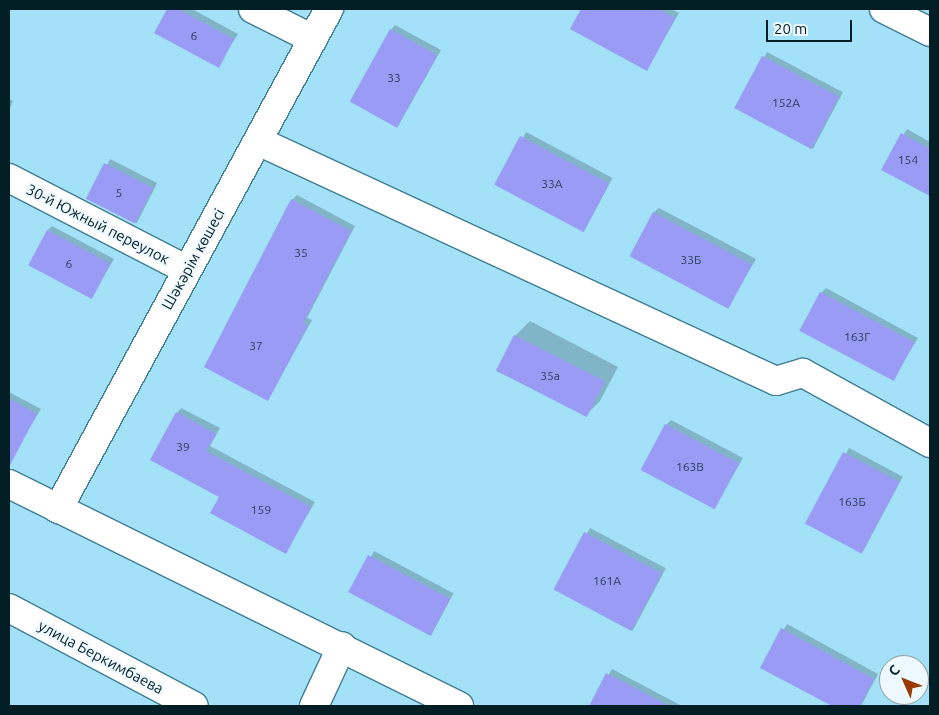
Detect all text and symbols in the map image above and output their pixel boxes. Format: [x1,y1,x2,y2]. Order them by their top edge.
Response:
scale bar [769,10,855,42]
text: 20 m [774,20,807,37]
house number: 6 [191,29,197,43]
house number: 33 [387,71,401,85]
house number: 152А [772,96,800,110]
house number: 154 [898,153,918,167]
house number: 33А [541,177,563,191]
street label: 30-й Южный переулок [23,180,173,268]
house number: 5 [116,186,122,200]
street label: Шәкәрім көшесі [158,205,228,313]
house number: 35 [294,246,308,260]
house number: 33Б [681,253,701,267]
house number: 6 [66,257,72,271]
house number: 163Г [844,330,870,344]
house number: 37 [249,339,263,353]
house number: 35а [540,369,560,383]
house number: 39 [176,440,190,454]
house number: 163В [676,460,704,474]
house number: 163Б [838,495,866,509]
house number: 159 [251,503,271,517]
house number: 161А [593,574,621,588]
street label: улица Беркимбаева [35,616,167,698]
north arrow [879,655,929,705]
text: С [885,662,903,679]

